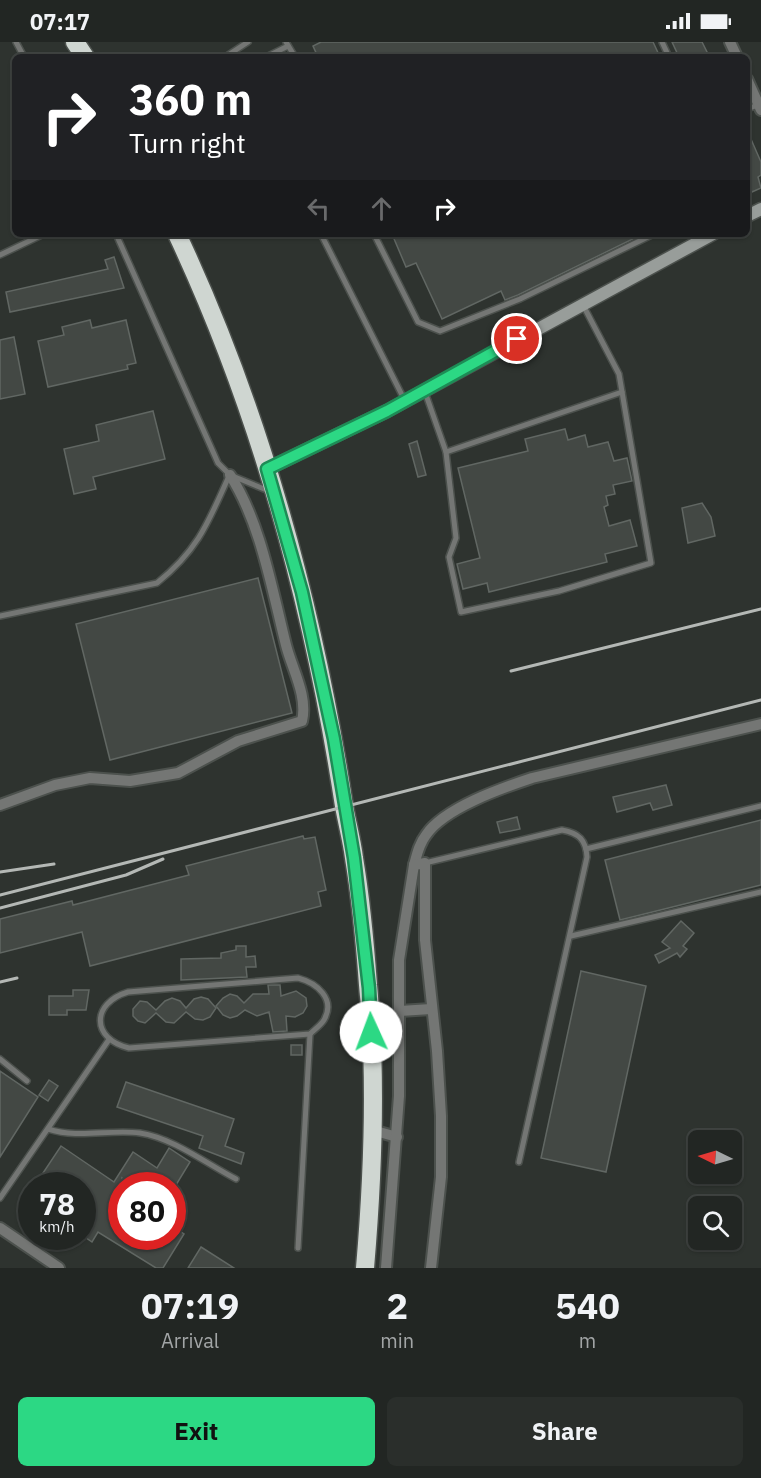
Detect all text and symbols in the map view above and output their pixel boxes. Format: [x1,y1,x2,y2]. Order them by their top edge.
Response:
text: 07:17 [30,7,90,36]
text: 360 m [129,72,252,127]
icon: right [30,78,108,156]
text: Turn right [129,125,246,160]
icon: left [302,192,335,225]
icon: ahead [365,192,398,225]
icon: right [428,192,461,225]
pin [491,313,542,364]
icon: arrive [500,322,533,355]
position arrow [339,1000,403,1064]
north arrow [688,1130,742,1184]
map controls [688,1130,742,1250]
speed limit sign: 80 [108,1172,186,1250]
text: 78 [39,1184,75,1223]
button: search [688,1196,742,1250]
text: km/h [39,1217,75,1236]
text: 07:19 [141,1282,239,1329]
text: 2 [386,1282,408,1329]
text: 540 [555,1282,620,1329]
text: Arrival [161,1327,219,1354]
text: min [380,1327,414,1354]
text: m [579,1327,596,1354]
button: Exit [18,1397,375,1466]
button: Share [387,1397,743,1466]

